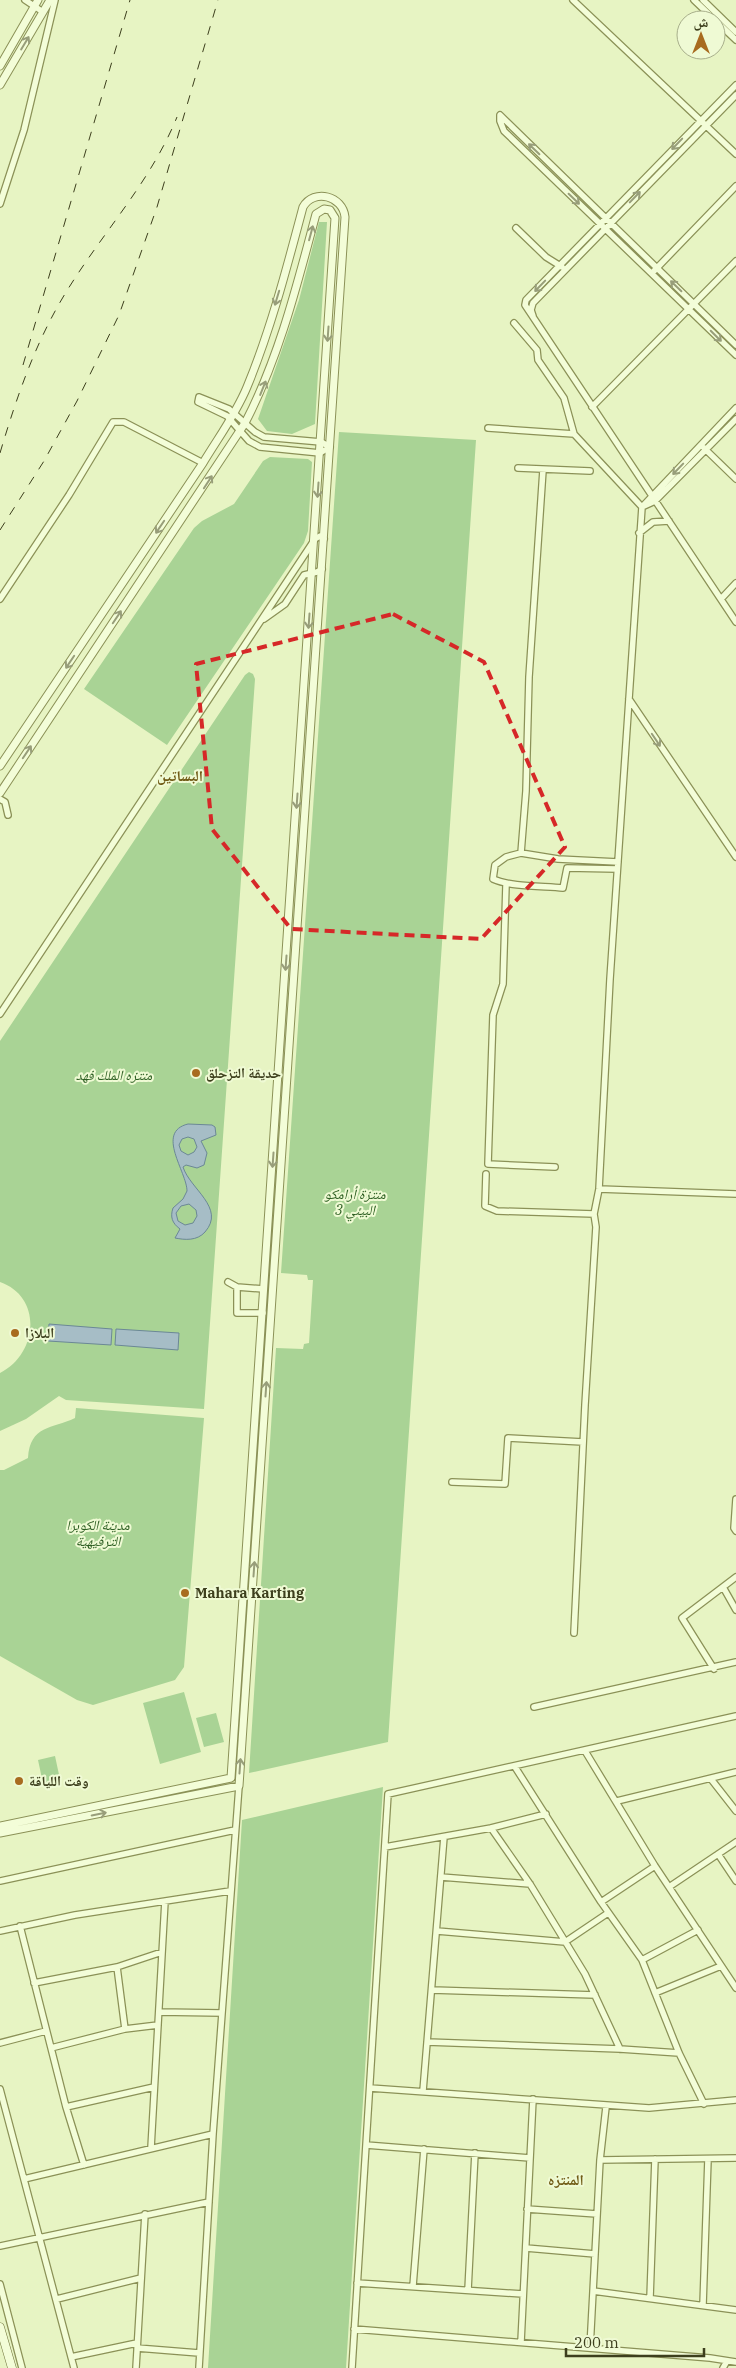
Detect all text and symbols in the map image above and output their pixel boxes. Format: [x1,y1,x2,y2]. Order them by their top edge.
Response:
north arrow [676,10,726,60]
text: ش [694,13,709,31]
one-way arrow [20,36,30,50]
one-way arrow [671,138,683,150]
one-way arrow [528,143,540,155]
one-way arrow [629,191,642,203]
one-way arrow [568,193,580,205]
one-way arrow [307,226,316,242]
one-way arrow [534,280,546,292]
one-way arrow [670,280,682,293]
one-way arrow [272,289,282,305]
one-way arrow [323,326,332,342]
one-way arrow [710,330,723,342]
one-way arrow [258,381,268,396]
one-way arrow [672,462,684,475]
one-way arrow [203,475,213,489]
one-way arrow [313,482,322,498]
one-way arrow [155,520,165,534]
one-way arrow [112,610,123,624]
one-way arrow [305,613,314,629]
one-way arrow [64,655,75,669]
one-way arrow [651,732,661,746]
one-way arrow [22,745,32,759]
district label: البساتين [157,766,203,785]
one-way arrow [292,792,301,808]
one-way arrow [281,954,291,970]
place label: حديقة التزحلق [206,1064,281,1082]
park label: منتزه الملك فهد [76,1066,153,1084]
marker: حديقة التزحلق [190,1067,202,1079]
one-way arrow [268,1151,278,1167]
park label: منتزة أرامكو البيئي 3 [323,1185,386,1222]
place label: البلازا [25,1324,54,1342]
marker: البلازا [9,1327,21,1339]
one-way arrow [261,1381,270,1397]
park label: مدينة الكوبرا الترفيهية [66,1516,130,1550]
one-way arrow [250,1561,259,1577]
place label: Mahara Karting [195,1584,305,1602]
marker: Mahara Karting [179,1587,191,1599]
one-way arrow [236,1758,245,1774]
place label: وقت اللياقة [29,1772,89,1790]
marker: وقت اللياقة [13,1775,25,1787]
one-way arrow [91,1809,107,1818]
district label: المنتزه [548,2170,584,2189]
scale bar [566,2326,704,2358]
text: 200 m [574,2333,619,2352]

